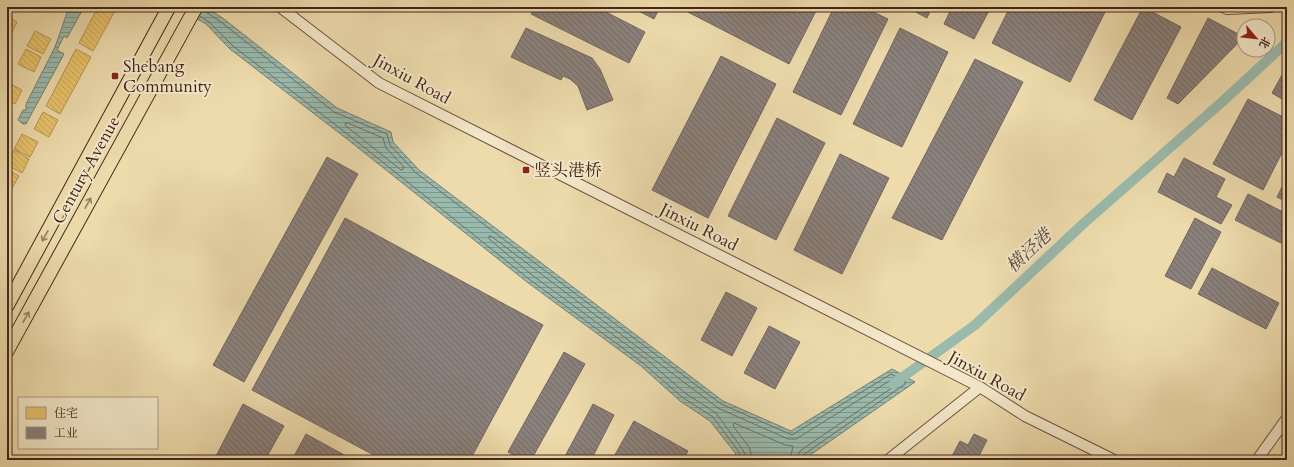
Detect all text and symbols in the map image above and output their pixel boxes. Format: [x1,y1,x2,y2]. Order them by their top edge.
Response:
north arrow [1236,18,1276,58]
text: 北 [1255,34,1274,51]
street label: Jinxiu Road [367,47,455,110]
place label: Shebang Community [123,55,212,98]
marker: Shebang Community [110,71,120,81]
street label: Century Avenue [47,112,125,228]
place label: 竖头港桥 [534,159,602,182]
marker: 竖头港桥 [521,165,531,175]
street label: Jinxiu Road [653,196,742,256]
one-way arrow [85,197,93,209]
water label: 横泾港 [1001,222,1059,279]
one-way arrow [41,230,48,242]
one-way arrow [22,311,30,323]
street label: Jinxiu Road [942,344,1030,407]
legend [18,397,158,449]
text: 住宅 [54,405,78,421]
text: 工业 [54,425,78,441]

